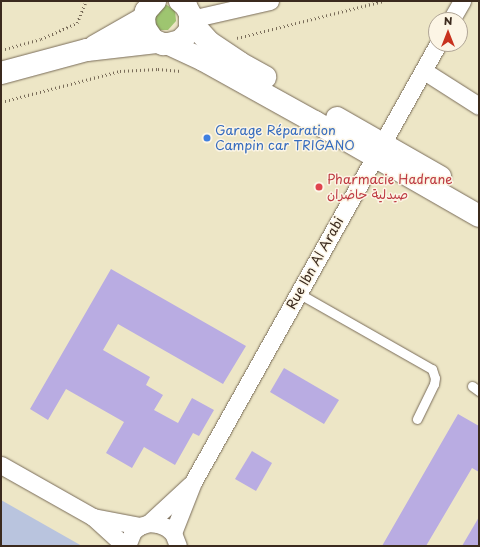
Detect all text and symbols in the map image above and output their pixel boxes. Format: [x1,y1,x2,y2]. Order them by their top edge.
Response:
north arrow [428,12,468,52]
text: N [444,12,452,29]
place label: Garage Réparation Campin car TRIGANO [215,123,354,154]
marker: Garage Réparation Campin car TRIGANO [202,133,212,143]
place label: Pharmacie Hadrane صيدلية حاضران [327,172,454,203]
marker: Pharmacie Hadrane صيدلية حاضران [314,182,324,192]
street label: Rue Ibn Al Arabi [283,213,347,313]

